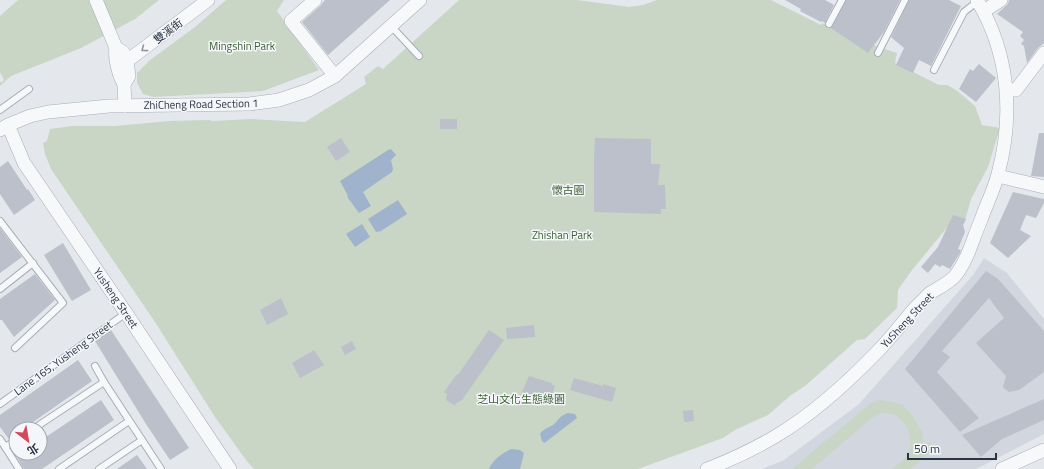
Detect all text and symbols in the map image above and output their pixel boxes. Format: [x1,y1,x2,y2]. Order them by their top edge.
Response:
street label: 雙溪街 [150,15,186,47]
park label: Mingshin Park [209,38,276,54]
one-way arrow [141,44,148,51]
street label: ZhiCheng Road Section 1 [143,95,259,113]
park label: 懷古園 [552,182,585,198]
park label: Zhishan Park [532,227,593,243]
street label: Yusheng Street [90,264,142,332]
street label: YuSheng Street [877,289,937,351]
street label: Lane 165, Yusheng Street [11,317,116,399]
park label: 芝山文化生態綠園 [477,391,565,407]
north arrow [8,421,48,461]
scale bar [908,435,996,461]
text: 50 m [914,439,940,458]
text: 北 [24,440,42,459]

